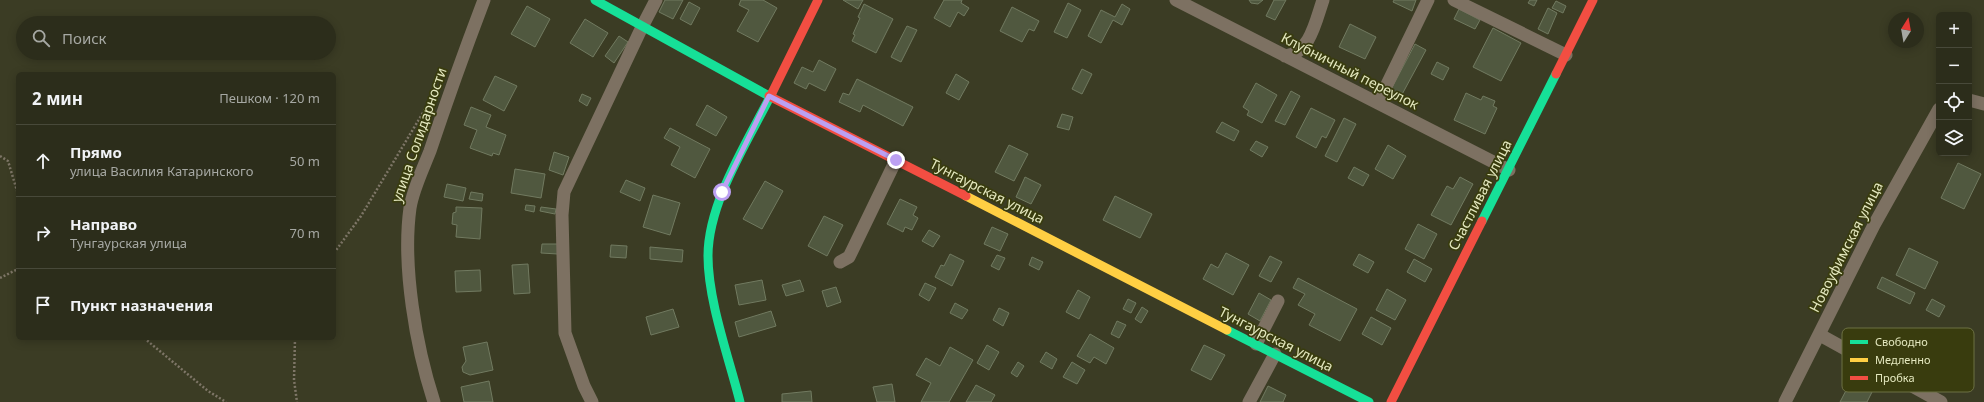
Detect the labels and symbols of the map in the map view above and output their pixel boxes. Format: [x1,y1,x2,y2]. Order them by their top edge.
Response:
north arrow [1888,12,1924,48]
street label: Клубничный переулок [1278,28,1423,114]
street label: улица Солидарности [387,65,451,205]
street label: Счастливая улица [1443,136,1516,253]
route end [887,151,905,169]
street label: Тунгаурская улица [927,154,1048,228]
street label: Новоуфимская улица [1804,178,1887,315]
route start [713,183,731,201]
street label: Тунгаурская улица [1216,302,1337,376]
legend [1842,328,1974,392]
text: Свободно [1875,334,1928,349]
text: Медленно [1875,352,1930,367]
text: Пробка [1875,370,1915,385]

